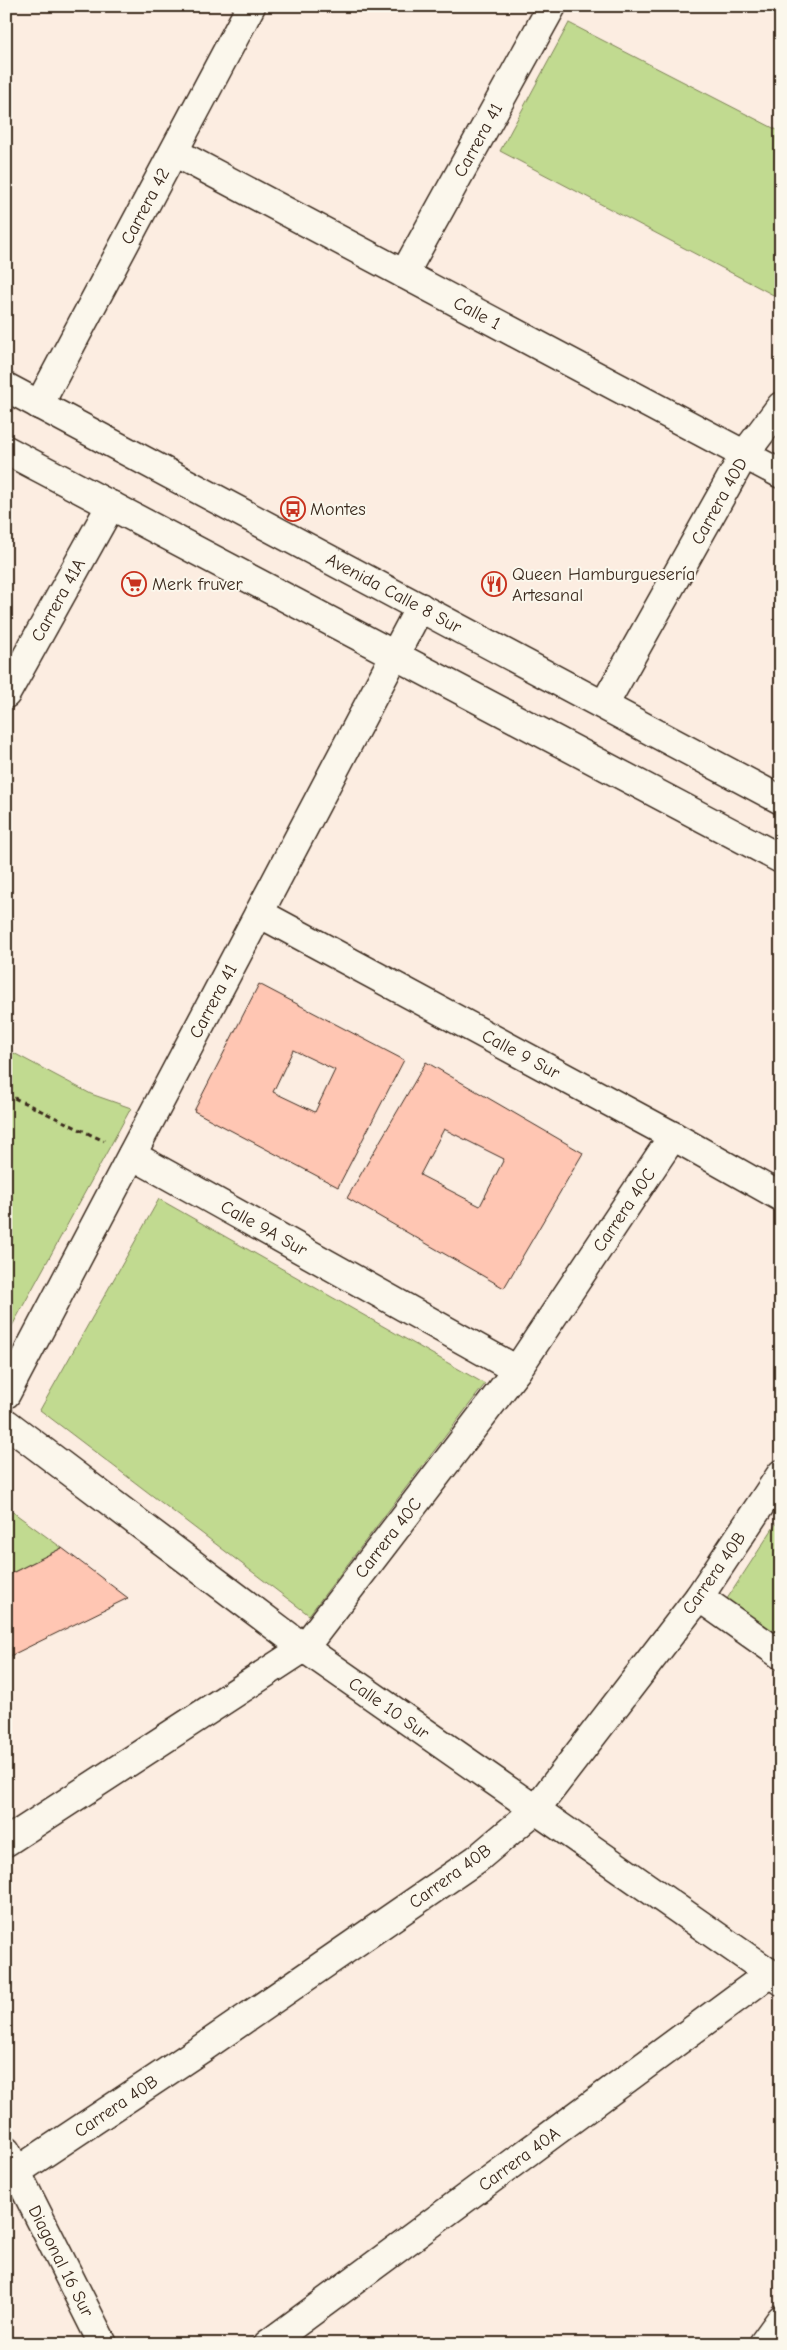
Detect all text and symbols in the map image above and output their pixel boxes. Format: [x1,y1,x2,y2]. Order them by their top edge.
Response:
street label: Carrera 41 [450,100,507,181]
street label: Carrera 42 [117,164,174,248]
street label: Calle 1 [450,292,504,335]
street label: Carrera 40D [687,454,752,548]
bus stop icon: Montes [280,496,306,522]
place label: Montes [310,499,366,520]
street label: Avenida Calle 8 Sur [322,549,466,638]
street label: Carrera 41A [27,555,90,645]
place label: Queen Hamburguesería Artesanal [512,564,695,606]
supermarket icon: Merk fruver [121,571,147,597]
restaurant icon: Queen Hamburguesería Artesanal [481,571,507,597]
place label: Merk fruver [152,574,244,595]
street label: Carrera 41 [185,960,242,1042]
street label: Calle 9 Sur [478,1025,564,1084]
street label: Carrera 40C [589,1165,660,1256]
street label: Calle 9A Sur [217,1196,311,1261]
street label: Carrera 40C [351,1494,426,1583]
street label: Carrera 40B [678,1528,751,1619]
street label: Calle 10 Sur [344,1673,434,1744]
street label: Carrera 40B [405,1840,495,1913]
street label: Carrera 40B [71,2071,162,2142]
street label: Carrera 40A [474,2123,564,2196]
street label: Diagonal 16 Sur [23,2202,98,2321]

